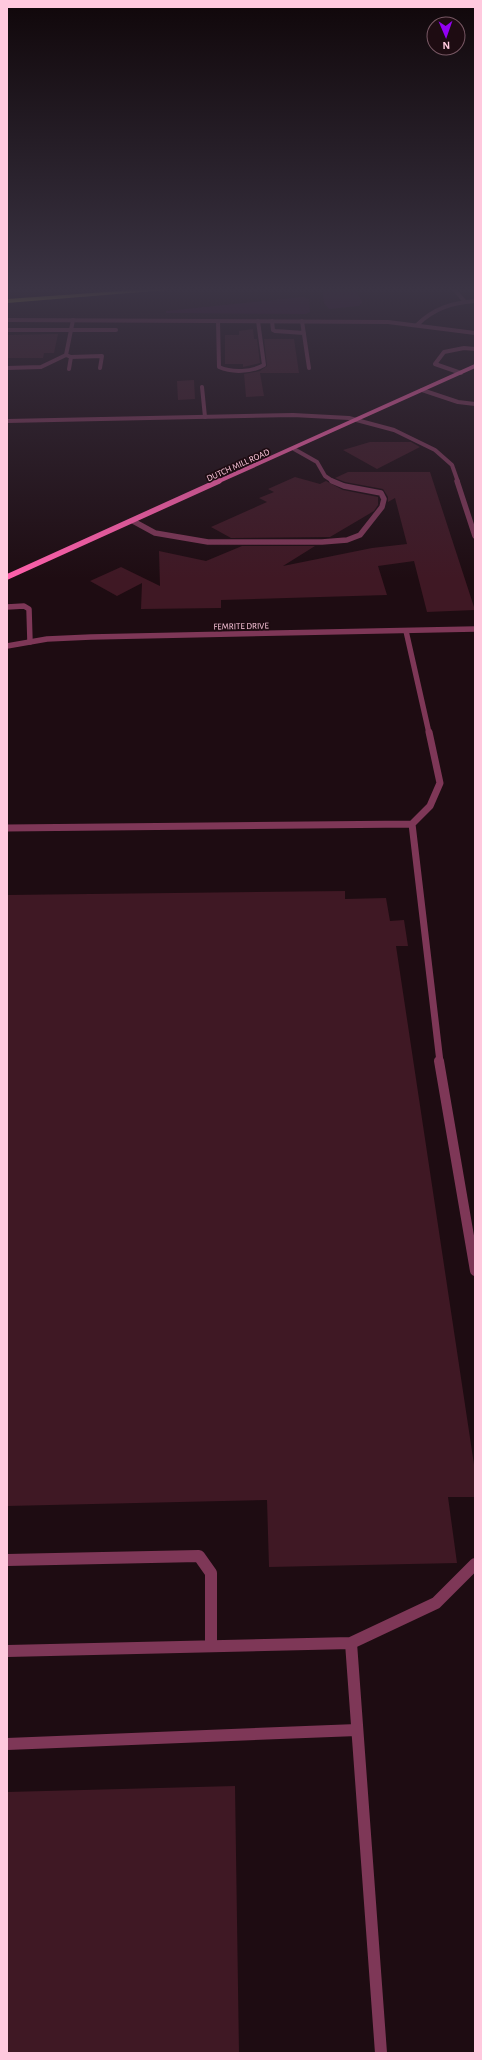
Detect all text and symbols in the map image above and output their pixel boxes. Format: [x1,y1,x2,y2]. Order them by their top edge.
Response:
north arrow [426,16,466,56]
text: N [442,40,450,51]
street label: DUTCH MILL ROAD [205,447,271,483]
street label: FEMRITE DRIVE [213,622,269,631]

